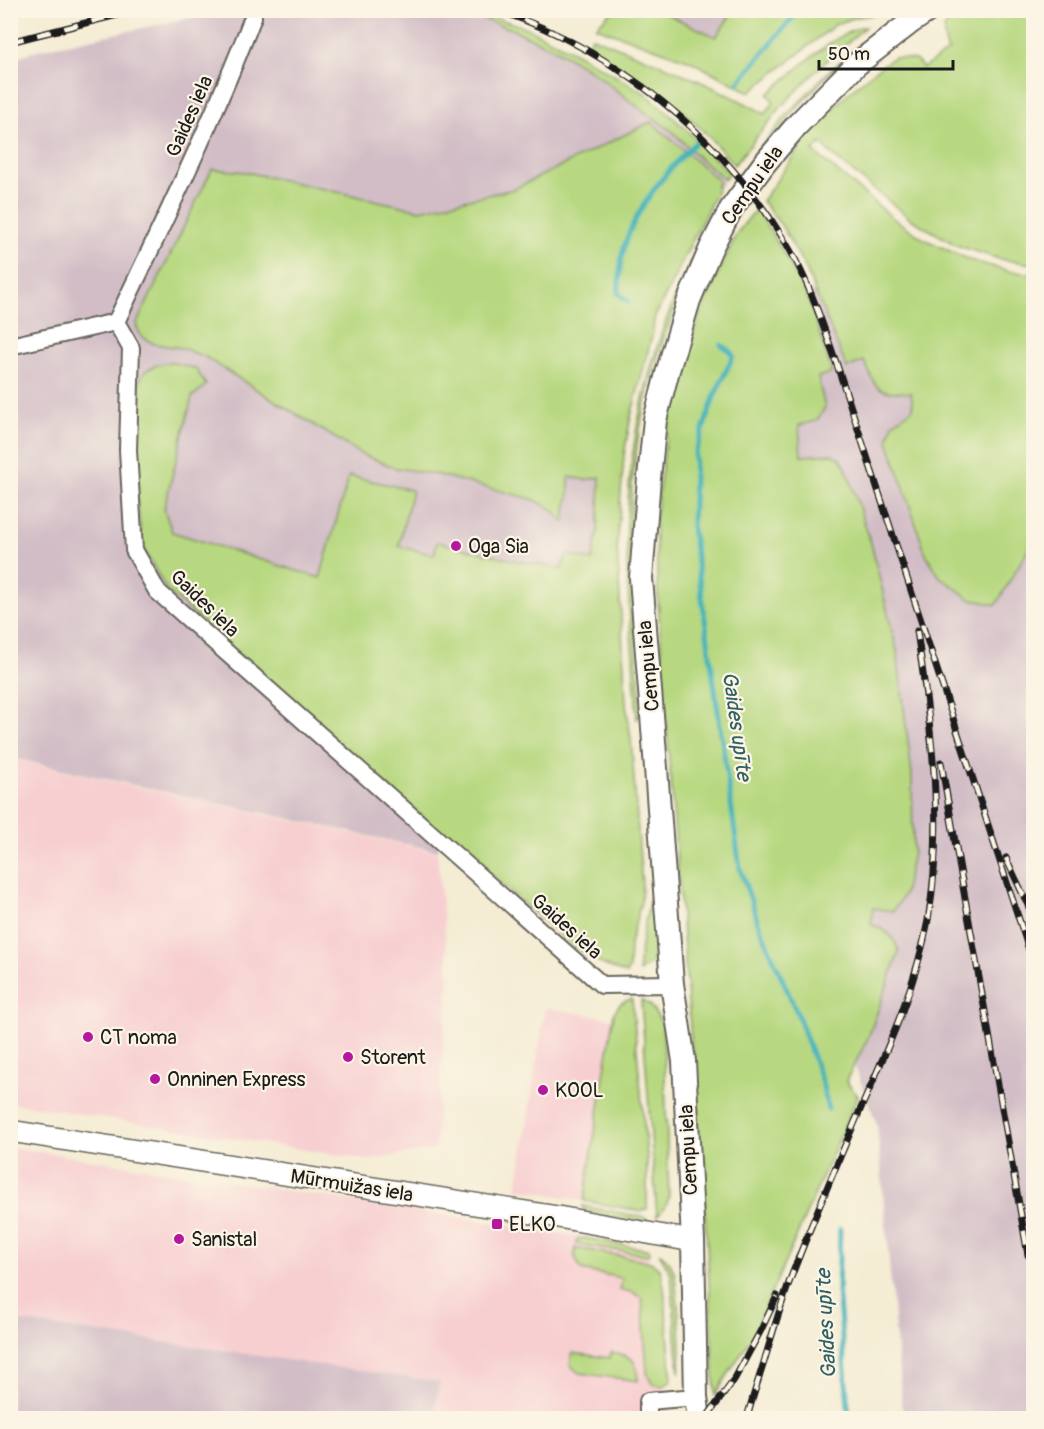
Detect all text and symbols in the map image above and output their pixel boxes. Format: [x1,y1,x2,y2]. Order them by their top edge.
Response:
scale bar [819,33,952,71]
text: 50 m [828,43,870,66]
street label: Gaides iela [160,71,219,161]
street label: Cempu iela [716,141,789,230]
place label: Oga Sia [468,534,529,559]
marker: Oga Sia [449,539,463,553]
street label: Gaides iela [165,564,245,642]
street label: Cempu iela [632,619,665,712]
water label: Gaides upīte [716,670,758,785]
street label: Gaides iela [526,888,607,965]
place label: CT noma [100,1025,177,1050]
marker: CT noma [81,1030,95,1044]
place label: Storent [360,1045,427,1070]
marker: Storent [341,1050,355,1064]
place label: Onninen Express [167,1067,306,1092]
marker: Onninen Express [148,1072,162,1086]
place label: KOOL [555,1078,604,1103]
marker: KOOL [536,1083,550,1097]
street label: Cempu iela [674,1104,703,1196]
street label: Mūrmuižas iela [289,1163,415,1208]
place label: ELKO [509,1212,555,1237]
marker: ELKO [490,1217,504,1231]
place label: Sanistal [191,1227,257,1252]
marker: Sanistal [172,1232,186,1246]
water label: Gaides upīte [810,1266,843,1379]

